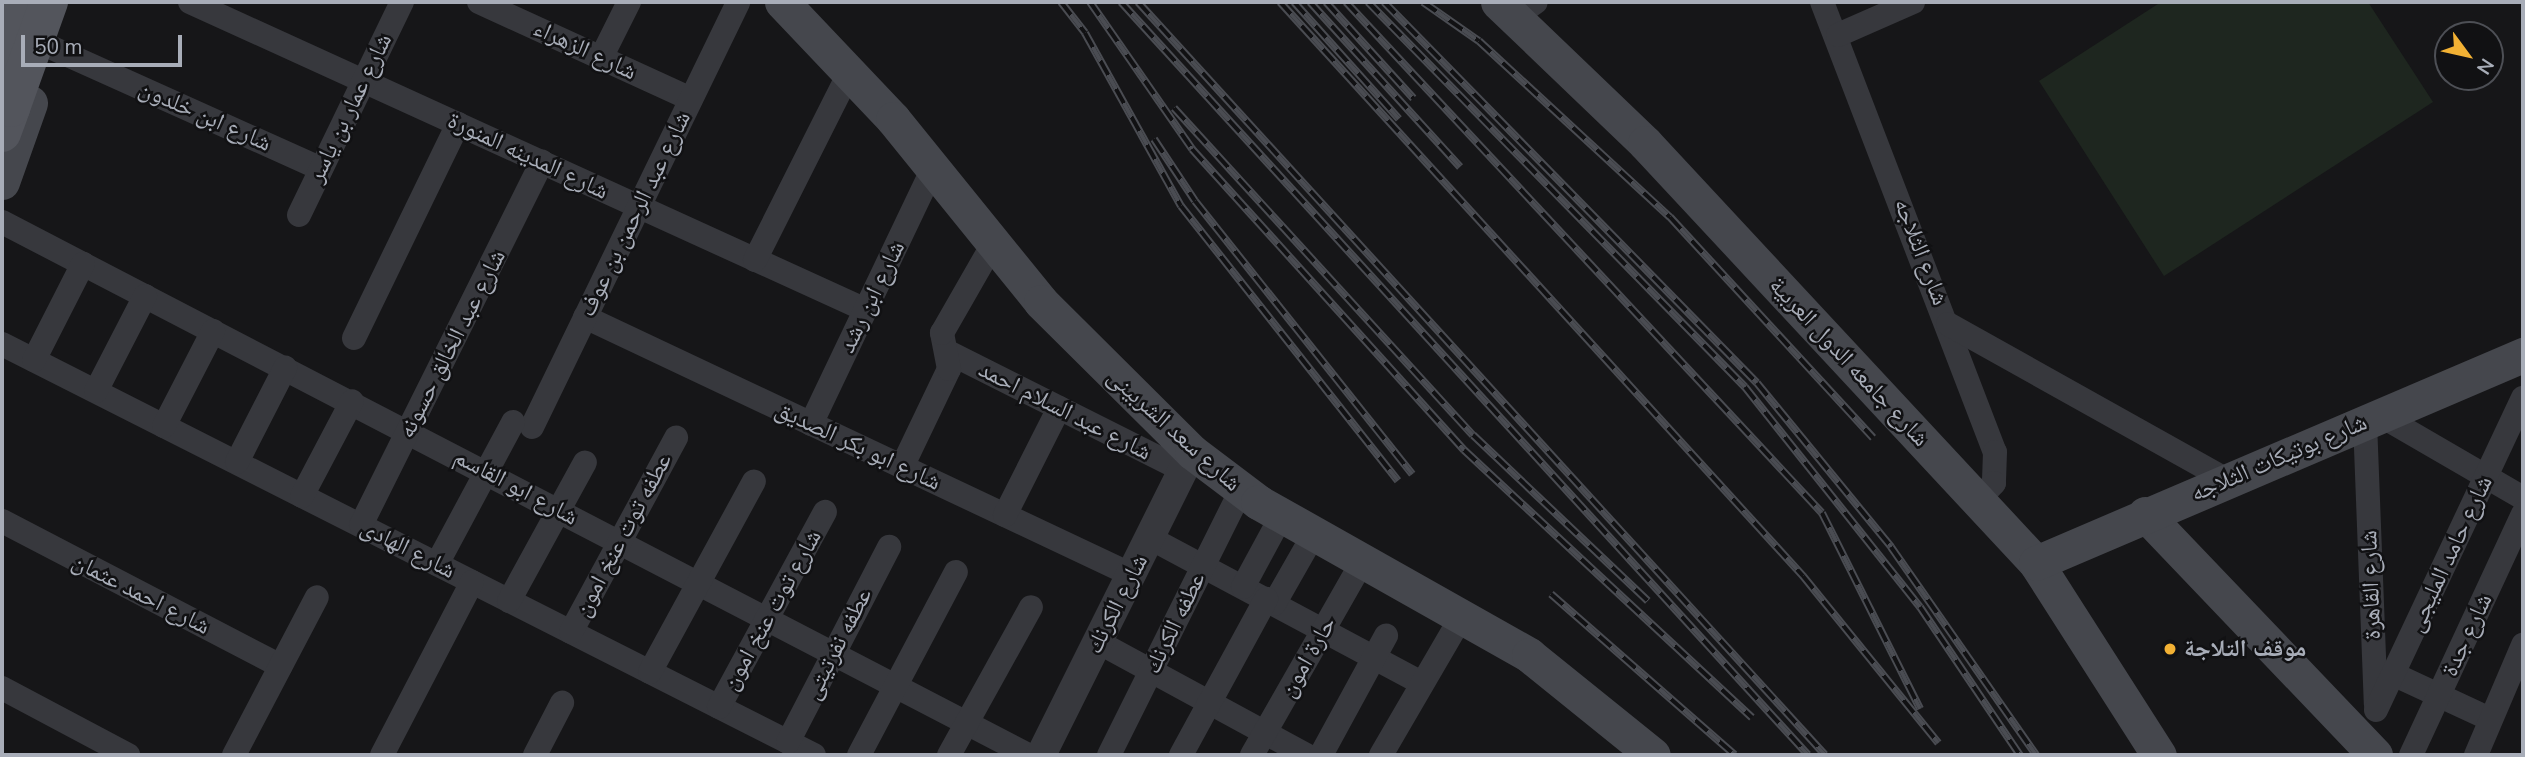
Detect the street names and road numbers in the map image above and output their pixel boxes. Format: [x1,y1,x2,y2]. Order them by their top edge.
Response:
street label: شارع الزهراء [529,14,641,86]
street label: شارع عمار بن ياسر [302,29,398,187]
street label: شارع ابن خلدون [134,74,276,158]
street label: شارع المدينه المنورة [443,106,613,206]
street label: شارع عبد الرحمن بن عوف [573,107,697,321]
street label: شارع الثلاجه [1887,195,1955,309]
street label: شارع ابن رشد [833,236,911,358]
street label: شارع عبد الخالق حسونه [392,245,512,443]
street label: شارع جامعه الدول العربية [1763,271,1935,453]
street label: شارع عبد السلام احمد [974,355,1156,467]
street label: شارع سعد الشربينى [1101,362,1247,498]
street label: شارع ابو بكر الصديق [771,395,945,497]
street label: شارع بوتيكات الثلاجه [2187,408,2371,508]
street label: شارع ابو القاسم [449,442,583,532]
street label: عطفه توت عنخ امون [568,448,678,622]
street label: شارع حامد المليجى [2401,471,2499,637]
street label: شارع الهادى [356,513,460,585]
street label: شارع توت عنخ امون [716,525,828,695]
street label: شارع القاهرة [2355,530,2387,640]
street label: شارع احمد عثمان [67,547,215,641]
street label: شارع الكرنك [1080,550,1154,658]
street label: عطفه الكرنك [1138,568,1212,678]
street label: عطفه نفرتيتى [798,584,878,704]
street label: شارع جدة [2435,589,2499,681]
street label: حارة امون [1273,611,1343,703]

